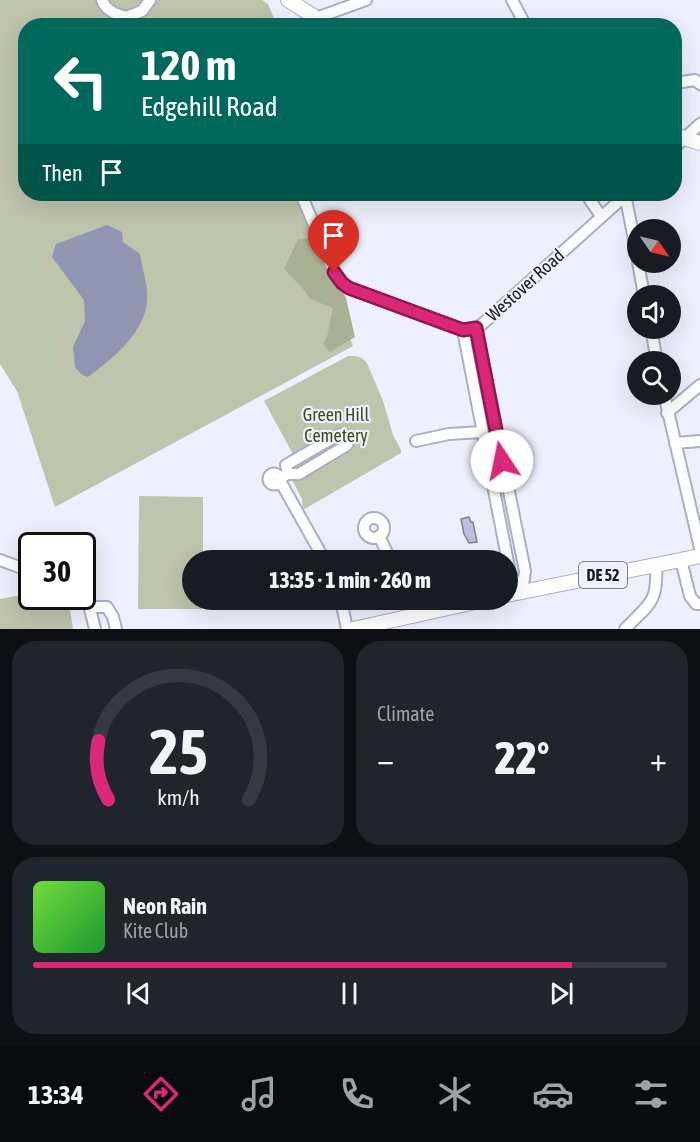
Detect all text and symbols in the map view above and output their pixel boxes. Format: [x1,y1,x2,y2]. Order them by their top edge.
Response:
text: 120 m [141,41,236,89]
icon: left [42,42,120,120]
text: Edgehill Road [141,91,278,122]
icon: arrive [95,156,128,189]
text: Then [42,160,83,186]
pin [308,210,359,272]
icon: arrive [317,219,350,252]
north arrow [627,219,681,273]
map controls [627,219,681,405]
street label: Westover Road [482,244,568,326]
button: sound [627,285,681,339]
button: search [627,351,681,405]
park label: Green Hill Cemetery [303,404,369,446]
position arrow [470,429,534,493]
speed limit sign: 30 [18,532,96,610]
road number: DE 52 [579,562,627,588]
text: 13:35 · 1 min · 260 m [269,567,431,593]
text: Climate [377,702,434,725]
text: 25 [149,716,207,787]
text: 22° [495,732,549,784]
text: − [377,740,394,778]
text: + [650,740,667,778]
text: km/h [157,785,199,810]
text: Neon Rain [123,893,207,919]
text: Kite Club [123,919,188,942]
icon: previous [122,977,155,1010]
icon: pause [333,977,366,1010]
icon: next [545,977,578,1010]
icon: directions [140,1073,182,1115]
icon: music [238,1073,280,1115]
icon: phone [336,1073,378,1115]
icon: climate [434,1073,476,1115]
icon: car [532,1073,574,1115]
icon: filters [630,1073,672,1115]
text: 13:34 [28,1079,84,1110]

